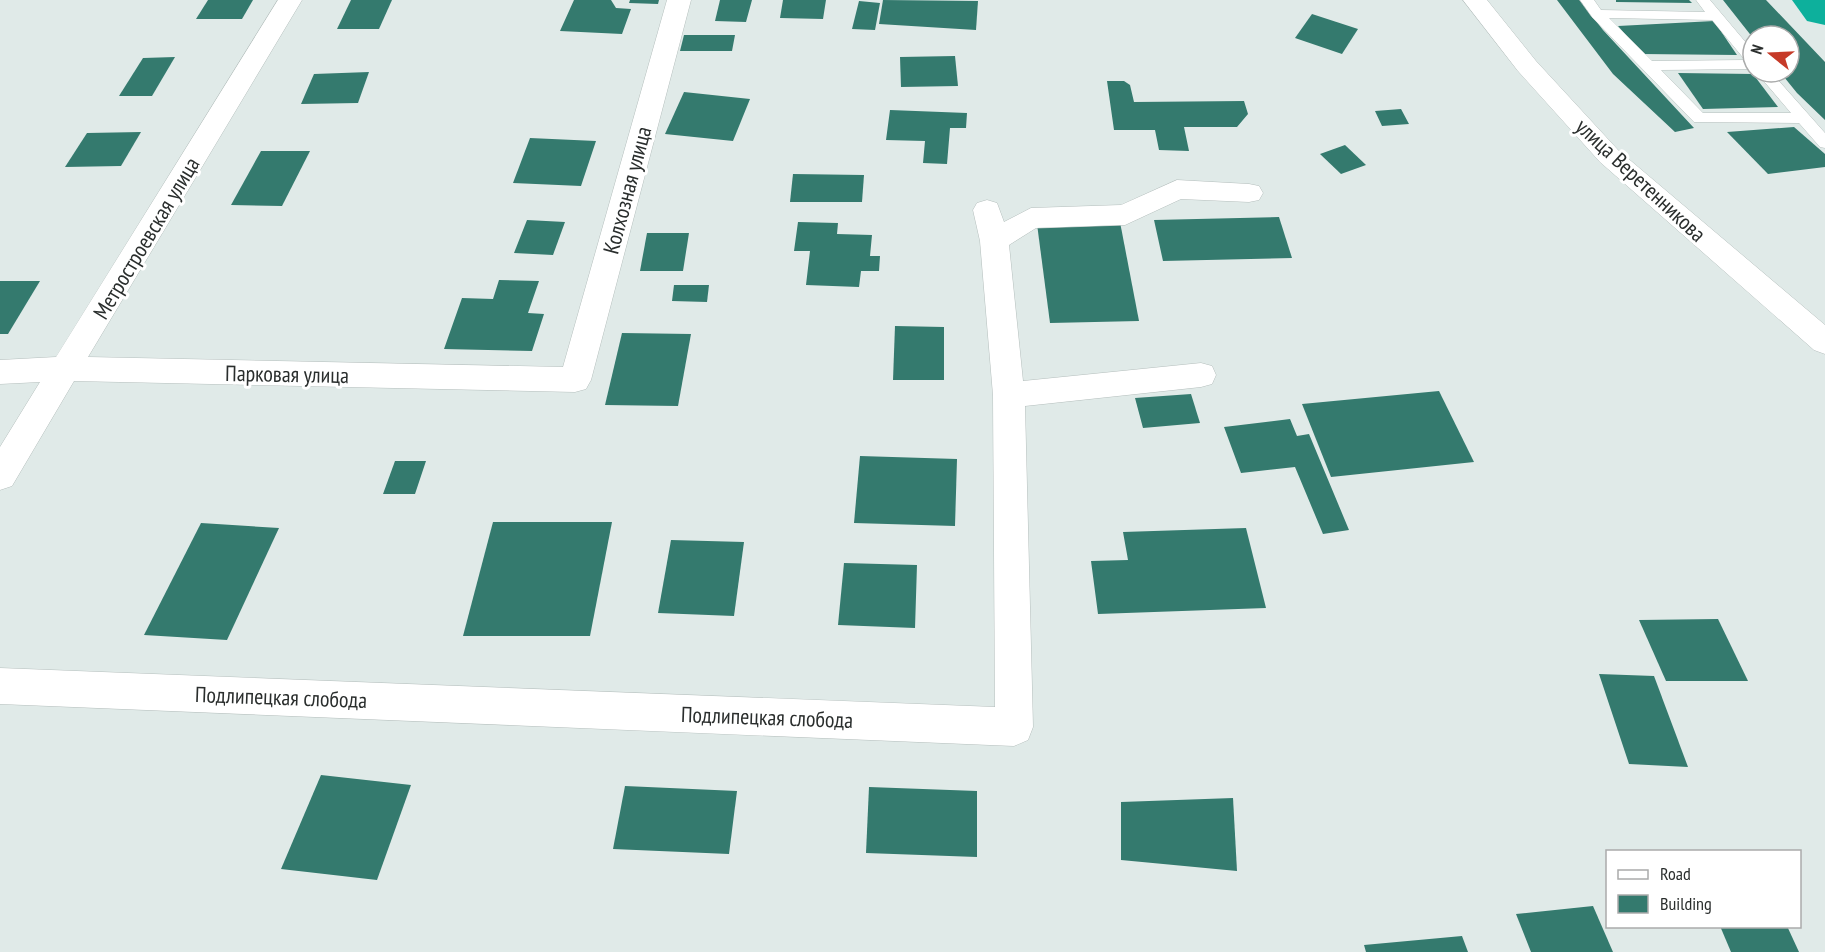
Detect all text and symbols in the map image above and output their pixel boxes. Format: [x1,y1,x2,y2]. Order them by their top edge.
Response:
north arrow [1741,24,1801,84]
text: N [1746,42,1768,57]
street label: улица Веретенникова [1570,112,1712,248]
street label: Колхозная улица [597,123,657,257]
street label: Метростроевская улица [87,152,205,324]
street label: Парковая улица [225,359,349,389]
street label: Подлипецкая слобода [194,680,368,714]
street label: Подлипецкая слобода [680,700,854,734]
legend [1606,850,1801,928]
text: Road [1660,862,1691,885]
text: Building [1660,892,1712,915]

